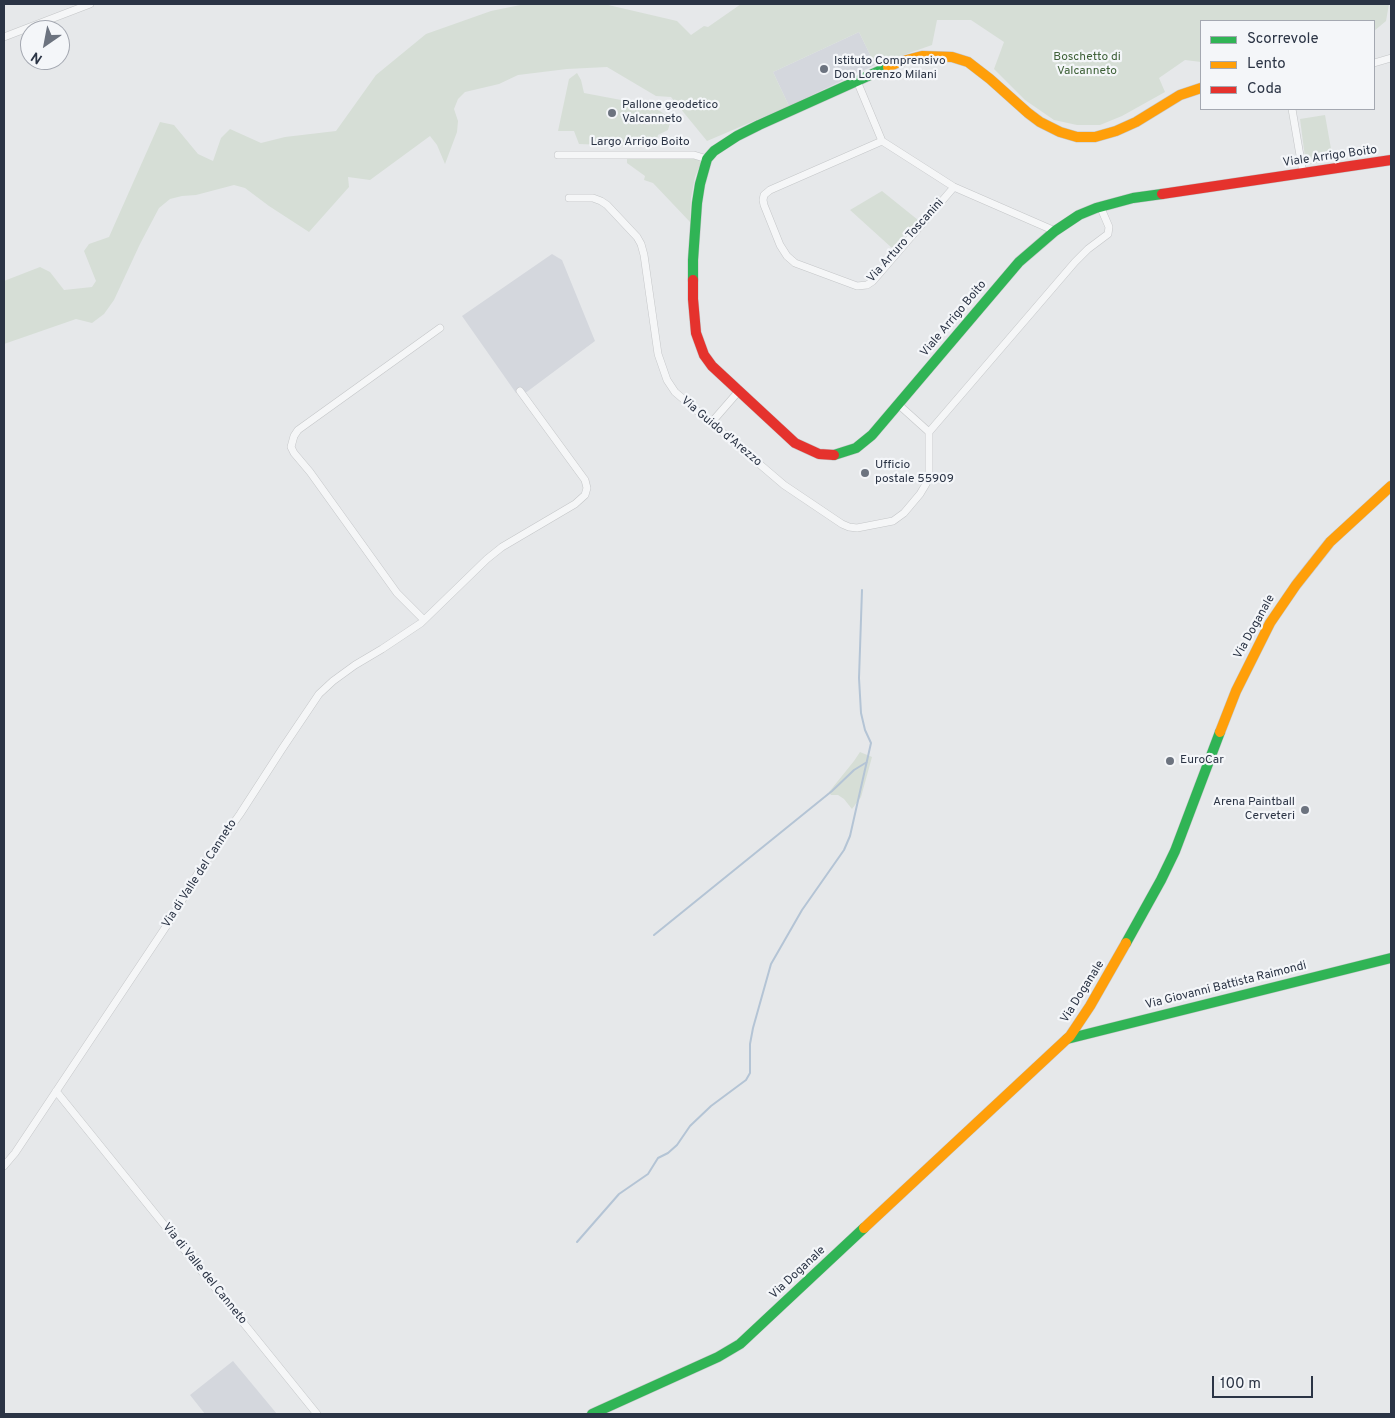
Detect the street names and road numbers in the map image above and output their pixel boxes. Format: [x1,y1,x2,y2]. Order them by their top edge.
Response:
street label: Largo Arrigo Boito [590,136,690,150]
street label: Viale Arrigo Boito [1282,143,1378,171]
street label: Via Arturo Toscanini [865,196,947,286]
street label: Viale Arrigo Boito [918,278,990,360]
street label: Via Guido d'Arezzo [678,394,764,470]
street label: Via Doganale [1231,592,1279,662]
street label: Via di Valle del Canneto [160,817,240,931]
street label: Via Doganale [1058,958,1108,1026]
street label: Via Giovanni Battista Raimondi [1144,959,1308,1013]
street label: Via di Valle del Canneto [159,1220,249,1328]
street label: Via Doganale [767,1244,829,1302]

